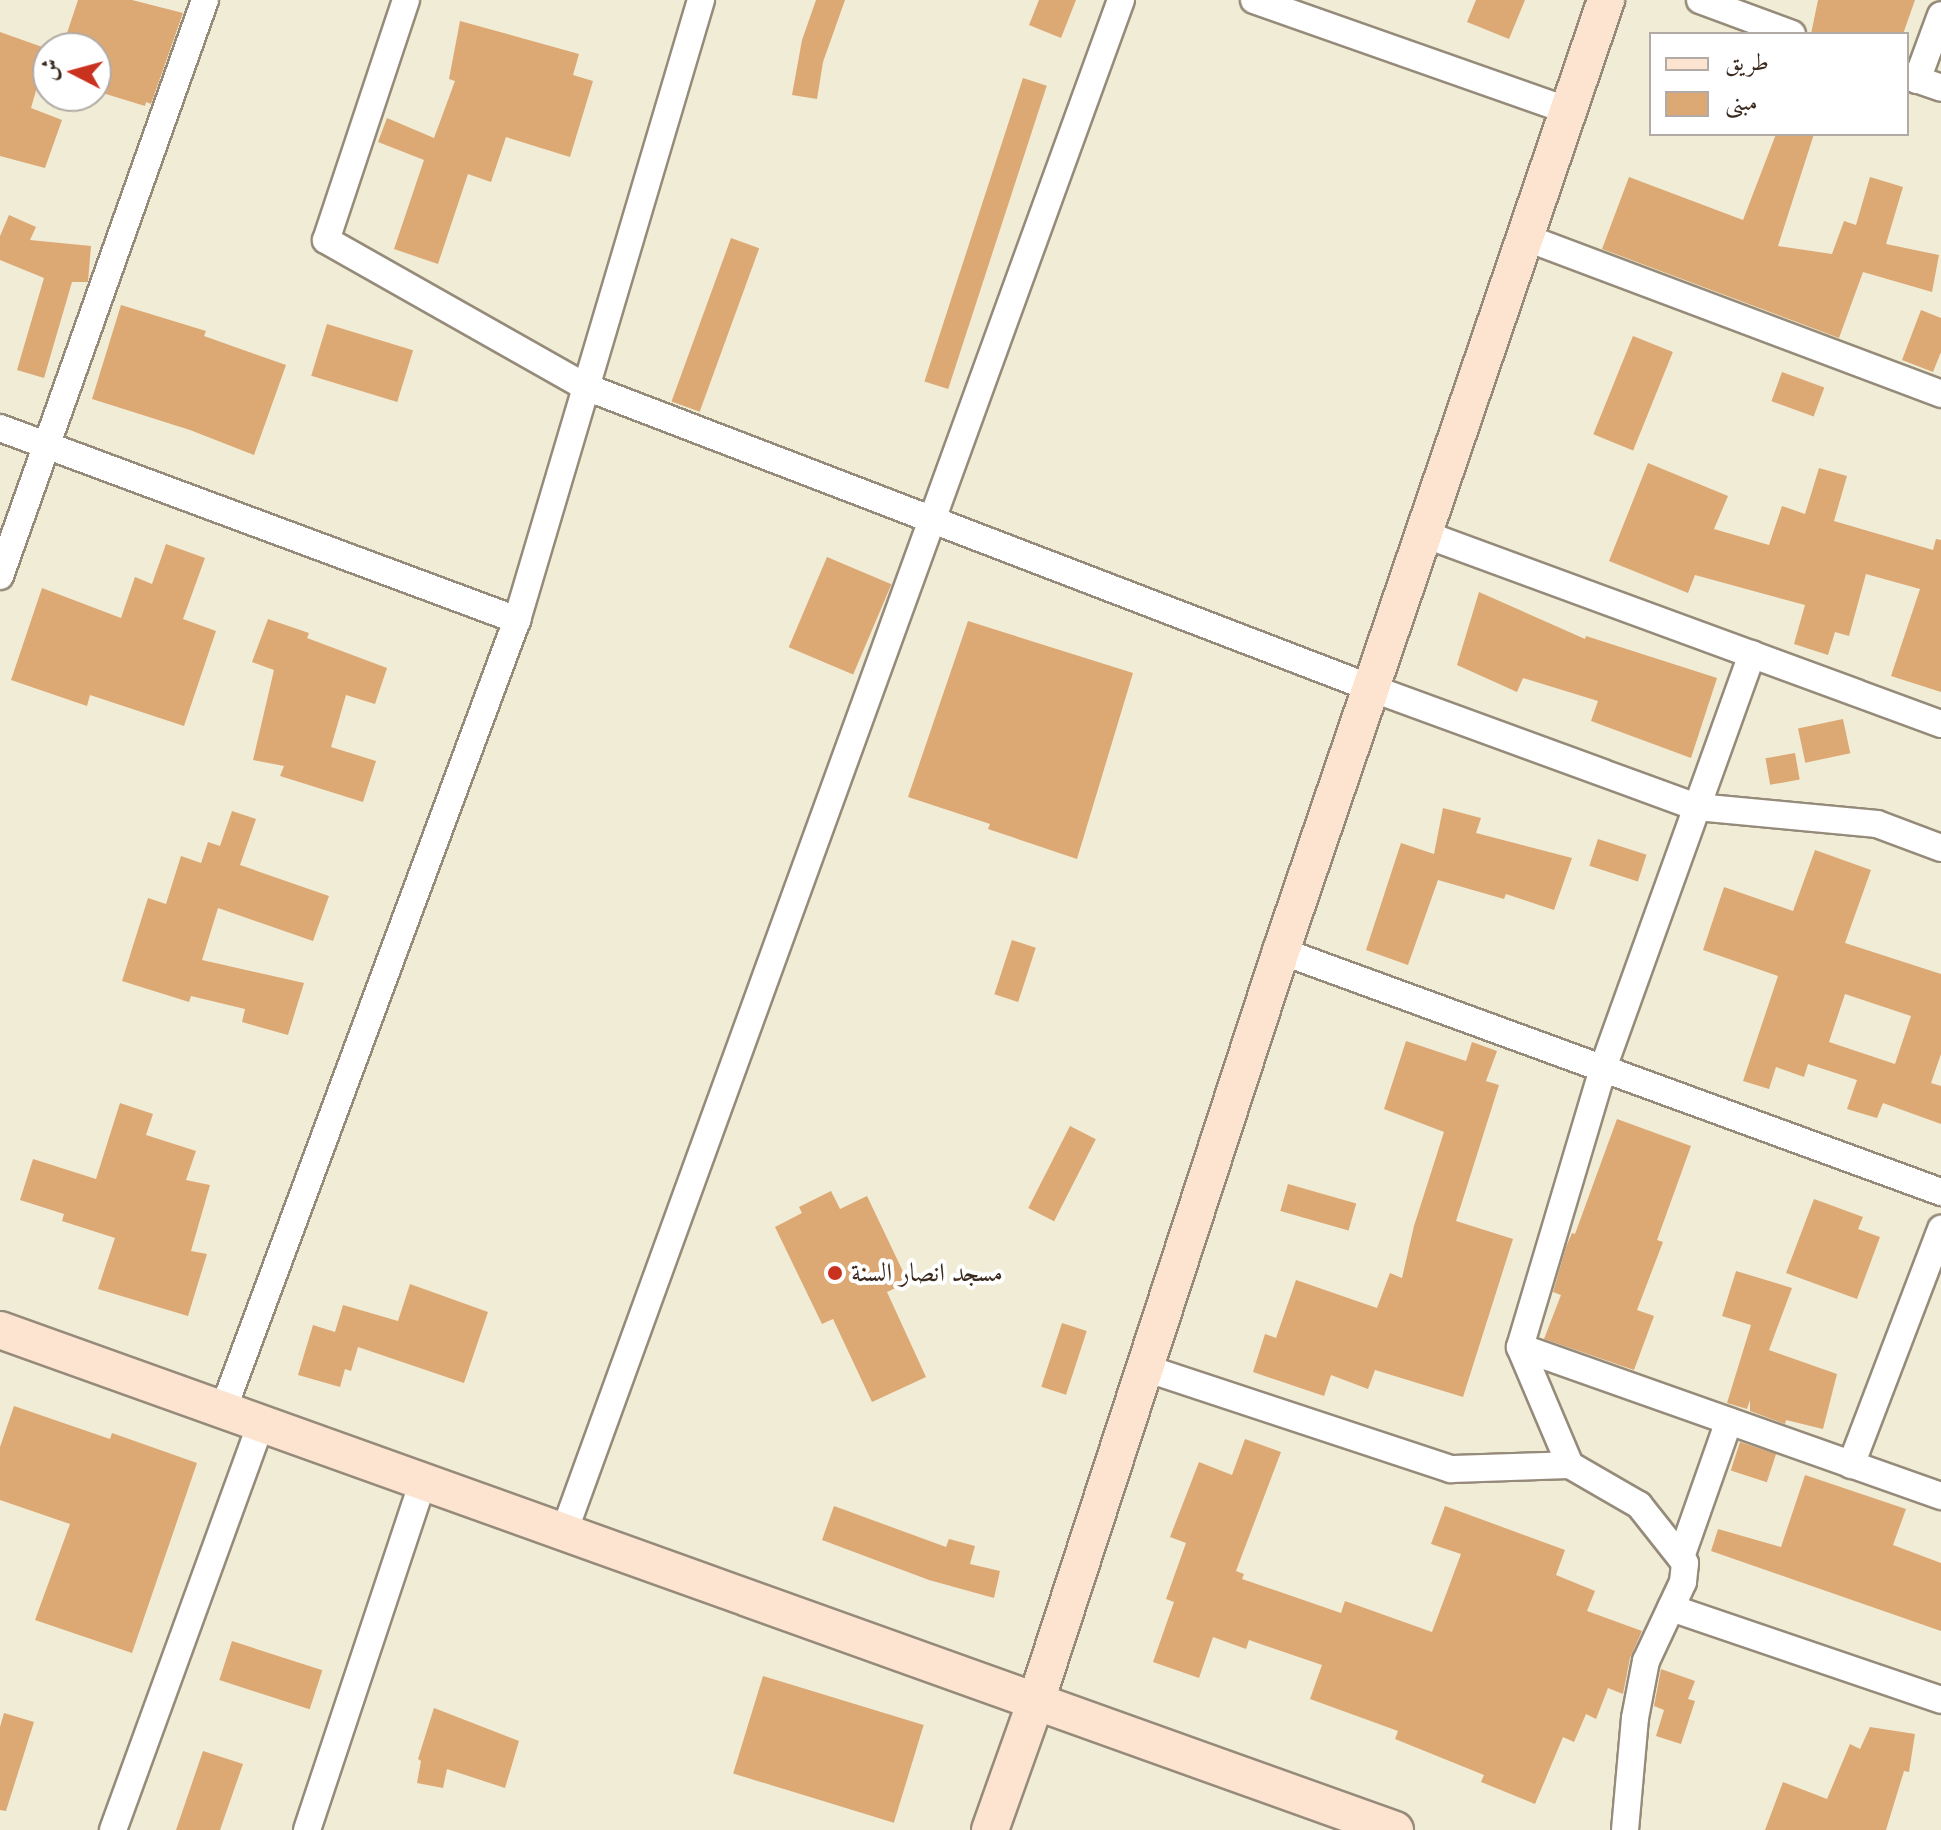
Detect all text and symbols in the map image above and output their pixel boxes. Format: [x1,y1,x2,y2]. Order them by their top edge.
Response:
north arrow [32,32,112,112]
legend [1649,32,1909,136]
text: طريق [1725,46,1769,79]
text: ش [34,57,66,82]
text: مبنى [1725,86,1758,119]
place label: مسجد انصار السنة [851,1257,1003,1289]
marker: مسجد انصار السنة [826,1264,844,1282]

